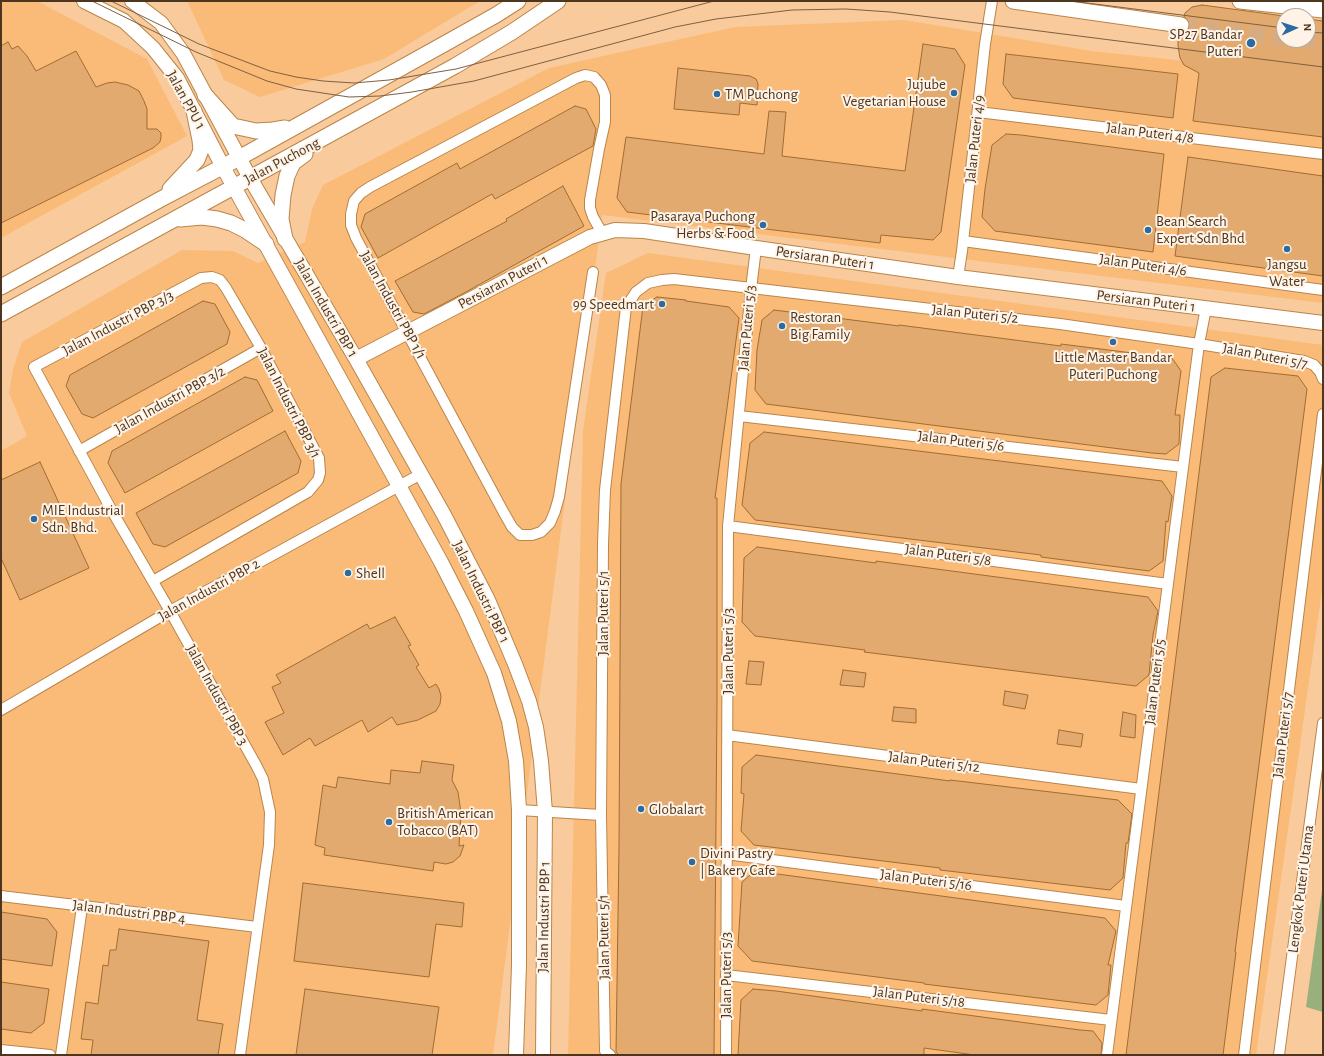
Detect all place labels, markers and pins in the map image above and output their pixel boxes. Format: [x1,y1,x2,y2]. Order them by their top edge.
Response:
place label: SP27 Bandar Puteri [1170,25,1242,60]
marker: SP27 Bandar Puteri [1245,37,1257,49]
place label: Jujube Vegetarian House [843,75,946,110]
place label: TM Puchong [725,85,798,103]
marker: Jujube Vegetarian House [949,88,959,98]
marker: TM Puchong [712,89,722,99]
place label: Pasaraya Puchong Herbs & Food [650,207,755,242]
place label: Bean Search Expert Sdn Bhd [1156,212,1245,247]
marker: Pasaraya Puchong Herbs & Food [758,220,768,230]
marker: Bean Search Expert Sdn Bhd [1143,225,1153,235]
marker: Jangsu Water [1282,244,1292,254]
place label: Jangsu Water [1267,255,1307,290]
place label: 99 Speedmart [573,295,654,313]
marker: 99 Speedmart [657,299,667,309]
place label: Restoran Big Family [790,308,850,343]
marker: Restoran Big Family [777,321,787,331]
marker: Little Master Bandar Puteri Puchong [1108,337,1118,347]
place label: Little Master Bandar Puteri Puchong [1054,348,1172,383]
place label: MIE Industrial Sdn. Bhd. [42,501,124,536]
marker: MIE Industrial Sdn. Bhd. [29,514,39,524]
place label: Shell [356,564,385,582]
marker: Shell [343,568,353,578]
place label: Globalart [649,800,704,818]
place label: British American Tobacco (BAT) [397,804,494,839]
marker: Globalart [636,804,646,814]
marker: British American Tobacco (BAT) [384,817,394,827]
place label: Divini Pastry | Bakery Cafe [700,844,775,879]
marker: Divini Pastry | Bakery Cafe [687,857,697,867]

